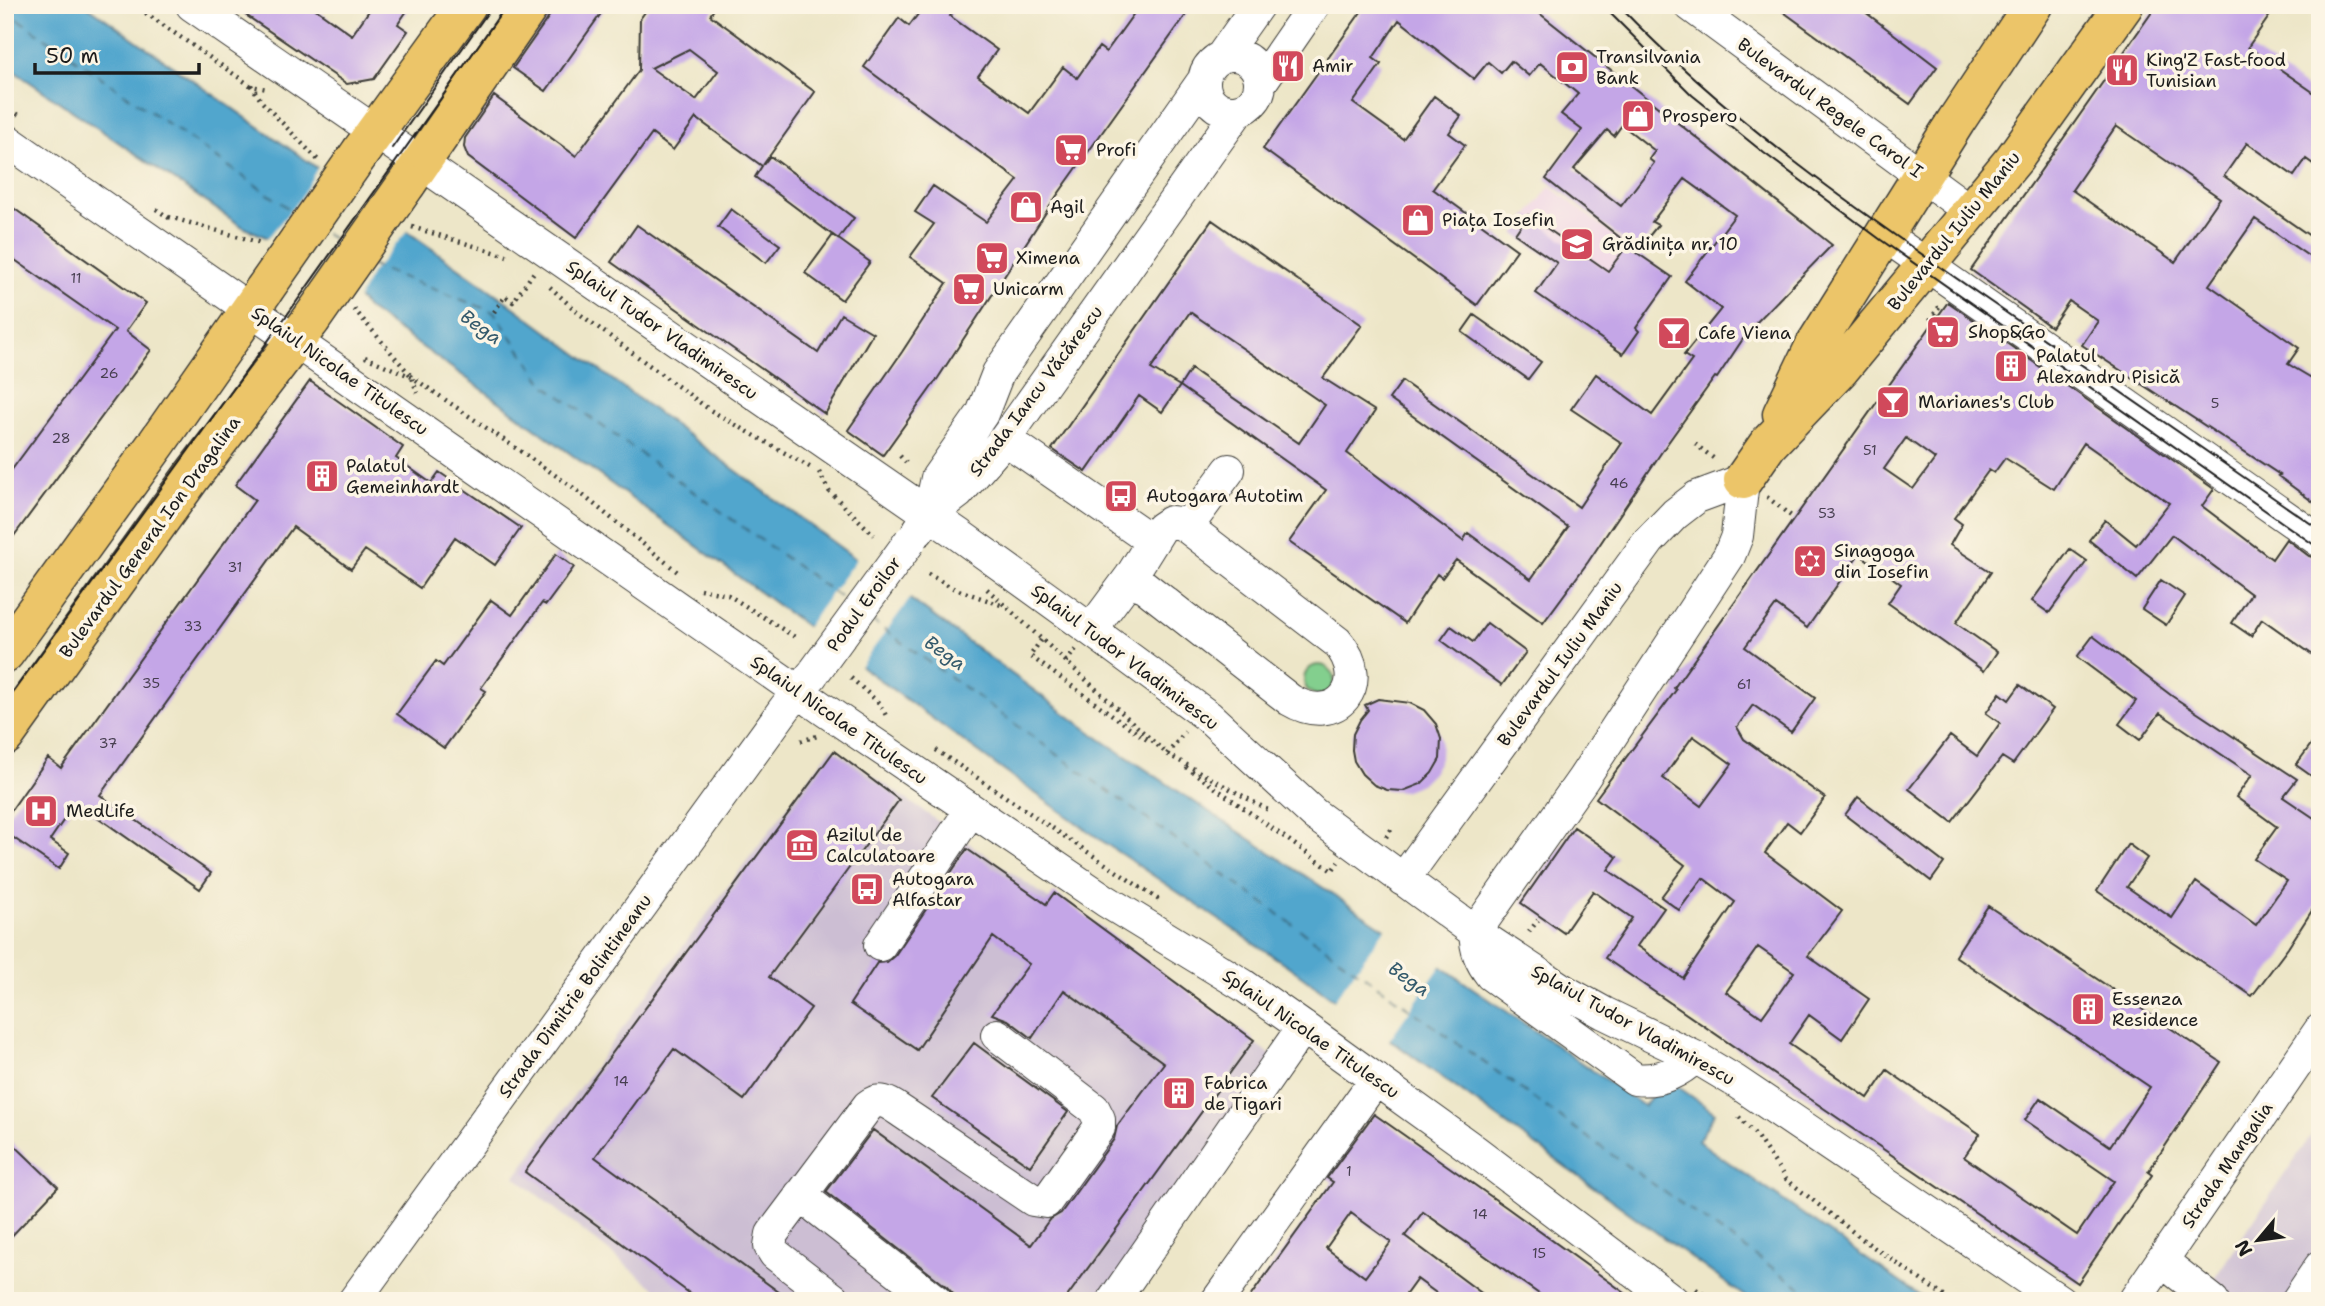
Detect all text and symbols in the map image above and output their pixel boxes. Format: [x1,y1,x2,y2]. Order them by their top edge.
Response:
scale bar [35,32,200,76]
street label: Bulevardul Regele Carol I [1732,33,1928,183]
text: 50 m [46,42,99,70]
place label: Transilvania Bank [1596,45,1701,90]
restaurant icon: Amir [1269,47,1307,85]
bank icon: Transilvania Bank [1553,48,1591,86]
place label: King'Z Fast-food Tunisian [2146,48,2286,93]
restaurant icon: King'Z Fast-food Tunisian [2103,51,2141,89]
place label: Amir [1312,54,1354,78]
shop icon: Prospero [1619,97,1657,135]
place label: Prospero [1662,104,1737,128]
supermarket icon: Profi [1052,131,1090,169]
place label: Profi [1096,138,1137,162]
street label: Bulevardul Iuliu Maniu [1882,146,2026,316]
shop icon: Agil [1007,188,1045,226]
place label: Agil [1050,195,1085,219]
shop icon: Piața Iosefin [1399,201,1437,239]
place label: Piața Iosefin [1442,208,1554,232]
school or university icon: Grădinița nr. 10 [1558,225,1596,263]
place label: Grădinița nr. 10 [1602,232,1738,256]
supermarket icon: Ximena [973,239,1011,277]
place label: Ximena [1016,246,1080,270]
street label: Splaiul Tudor Vladimirescu [561,254,763,406]
house number: 11 [70,269,82,287]
supermarket icon: Unicarm [950,270,988,308]
place label: Unicarm [993,277,1064,301]
street label: Splaiul Nicolae Titulescu [247,301,433,441]
street label: Strada Iancu Văcărescu [964,301,1108,481]
water label: Bega [455,304,507,350]
supermarket icon: Shop&Go [1924,313,1962,351]
bar icon: Cafe Viena [1655,314,1693,352]
place label: Shop&Go [1968,320,2046,344]
place label: Cafe Viena [1698,321,1791,345]
place label: Palatul Alexandru Pisică [2036,344,2180,389]
building icon: Palatul Alexandru Pisică [1992,347,2030,385]
house number: 26 [100,364,119,382]
bar icon: Marianes's Club [1874,383,1912,421]
place label: Marianes's Club [1918,390,2054,414]
house number: 5 [2211,394,2219,412]
street label: Bulevardul General Ion Dragalina [54,411,246,663]
house number: 28 [51,429,71,447]
house number: 51 [1863,441,1877,459]
place label: Palatul Gemeinhardt [346,454,460,499]
building icon: Palatul Gemeinhardt [303,457,341,495]
house number: 46 [1609,474,1629,492]
bus stop icon: Autogara Autotim [1102,477,1140,515]
place label: Autogara Autotim [1146,484,1303,508]
house number: 53 [1818,504,1836,522]
place label: Sinagoga din Iosefin [1834,539,1929,584]
synagogue icon: Sinagoga din Iosefin [1791,542,1829,580]
street label: Podul Eroilor [821,552,907,656]
house number: 31 [228,558,242,576]
street label: Bulevardul Iuliu Maniu [1492,577,1628,751]
street label: Splaiul Tudor Vladimirescu [1026,579,1224,735]
house number: 33 [184,617,202,635]
water label: Bega [919,630,971,676]
street label: Splaiul Nicolae Titulescu [746,650,932,790]
house number: 35 [142,674,160,692]
house number: 61 [1737,675,1751,693]
house number: 37 [99,734,117,752]
hospital icon: MedLife [22,792,60,830]
place label: MedLife [66,799,135,823]
place label: Azilul de Calculatoare [826,823,935,868]
museum icon: Azilul de Calculatoare [783,826,821,864]
place label: Autogara Alfastar [892,867,974,912]
bus stop icon: Autogara Alfastar [848,870,886,908]
street label: Strada Dimitrie Bolintineanu [493,889,657,1103]
water label: Bega [1383,956,1435,1002]
street label: Splaiul Tudor Vladimirescu [1527,959,1739,1091]
street label: Splaiul Nicolae Titulescu [1218,964,1404,1104]
place label: Essenza Residence [2112,987,2198,1032]
building icon: Essenza Residence [2069,990,2107,1028]
place label: Fabrica de Tigari [1204,1071,1282,1116]
house number: 14 [613,1072,629,1090]
building icon: Fabrica de Tigari [1160,1074,1198,1112]
street label: Strada Mangalia [2176,1097,2278,1233]
house number: 1 [1346,1162,1352,1180]
north arrow [2224,1204,2294,1274]
house number: 14 [1472,1205,1488,1223]
text: N [2229,1235,2258,1261]
house number: 15 [1532,1244,1546,1262]

